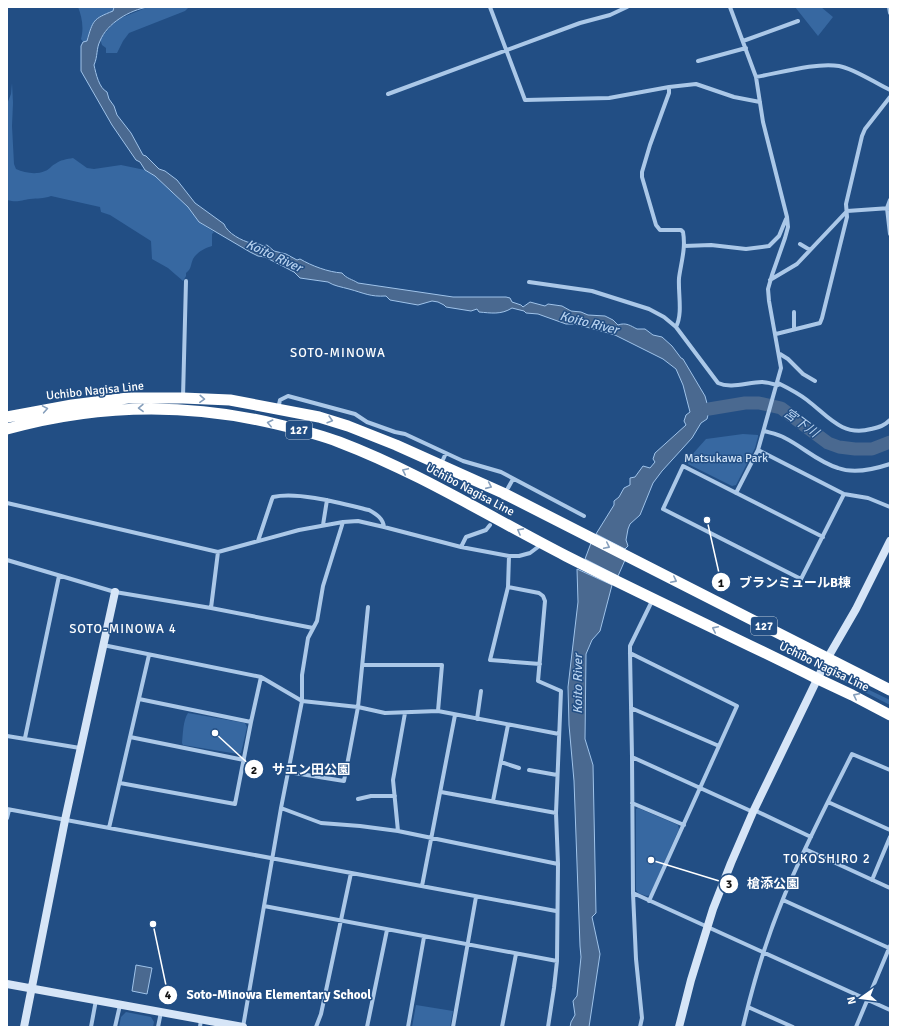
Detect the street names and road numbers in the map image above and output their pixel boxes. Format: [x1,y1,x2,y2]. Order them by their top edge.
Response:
street label: Uchibo Nagisa Line [45,378,145,404]
road number: 127 [286,421,312,439]
street label: Uchibo Nagisa Line [423,460,517,520]
road number: 127 [751,617,777,635]
street label: Uchibo Nagisa Line [777,639,871,695]

